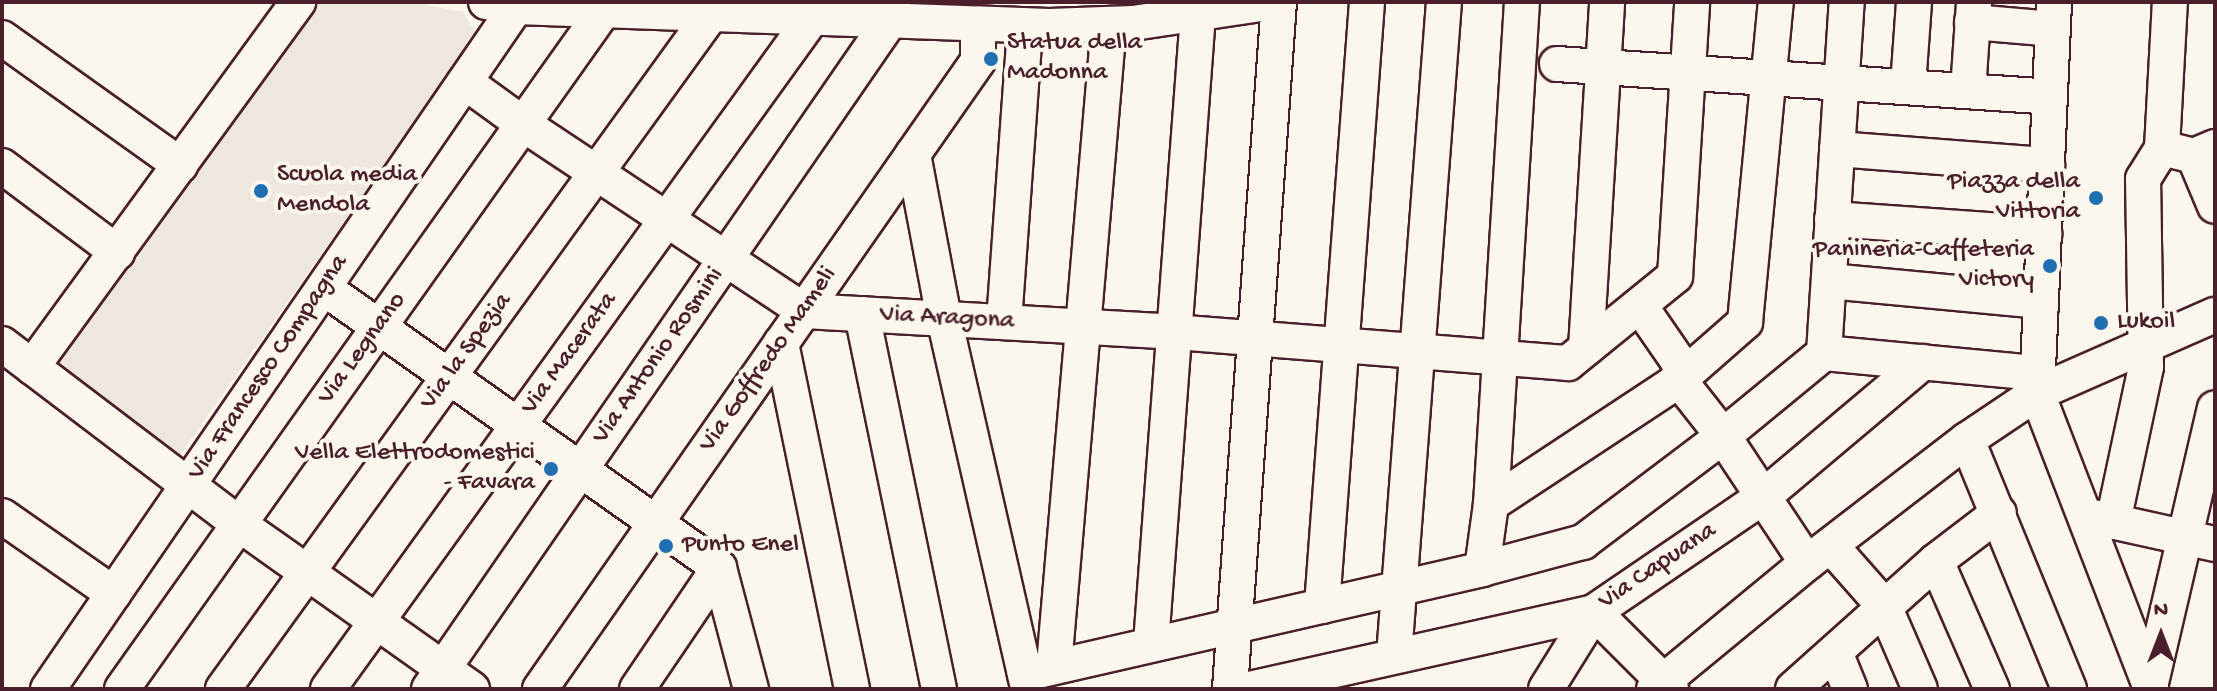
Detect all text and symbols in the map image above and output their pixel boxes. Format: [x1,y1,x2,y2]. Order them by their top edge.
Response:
place label: Statua della Madonna [1007,28,1142,90]
marker: Statua della Madonna [982,50,1000,68]
place label: Scuola media Mendola [277,160,417,222]
place label: Piazza della Vittoria [1948,167,2080,228]
marker: Scuola media Mendola [252,182,270,200]
marker: Piazza della Vittoria [2087,189,2105,207]
place label: Panineria-Caffeteria Victory [1813,235,2034,296]
street label: Via Francesco Compagna [182,249,356,487]
marker: Panineria-Caffeteria Victory [2041,257,2059,275]
street label: Via Antonio Rosmini [586,261,732,451]
street label: Via Goffredo Mameli [693,261,845,459]
street label: Via Legnano [312,287,414,411]
street label: Via la Spezia [414,287,520,417]
street label: Via Macerata [515,287,625,421]
street label: Via Aragona [879,300,1015,338]
place label: Lukoil [2117,307,2175,339]
marker: Lukoil [2092,314,2110,332]
place label: Vella Elettrodomestici - Favara [295,438,535,500]
marker: Vella Elettrodomestici - Favara [542,460,560,478]
street label: Via Capuana [1593,516,1723,618]
place label: Punto Enel [682,530,799,562]
marker: Punto Enel [657,537,675,555]
north arrow [2121,595,2201,675]
text: N [2154,598,2168,624]

